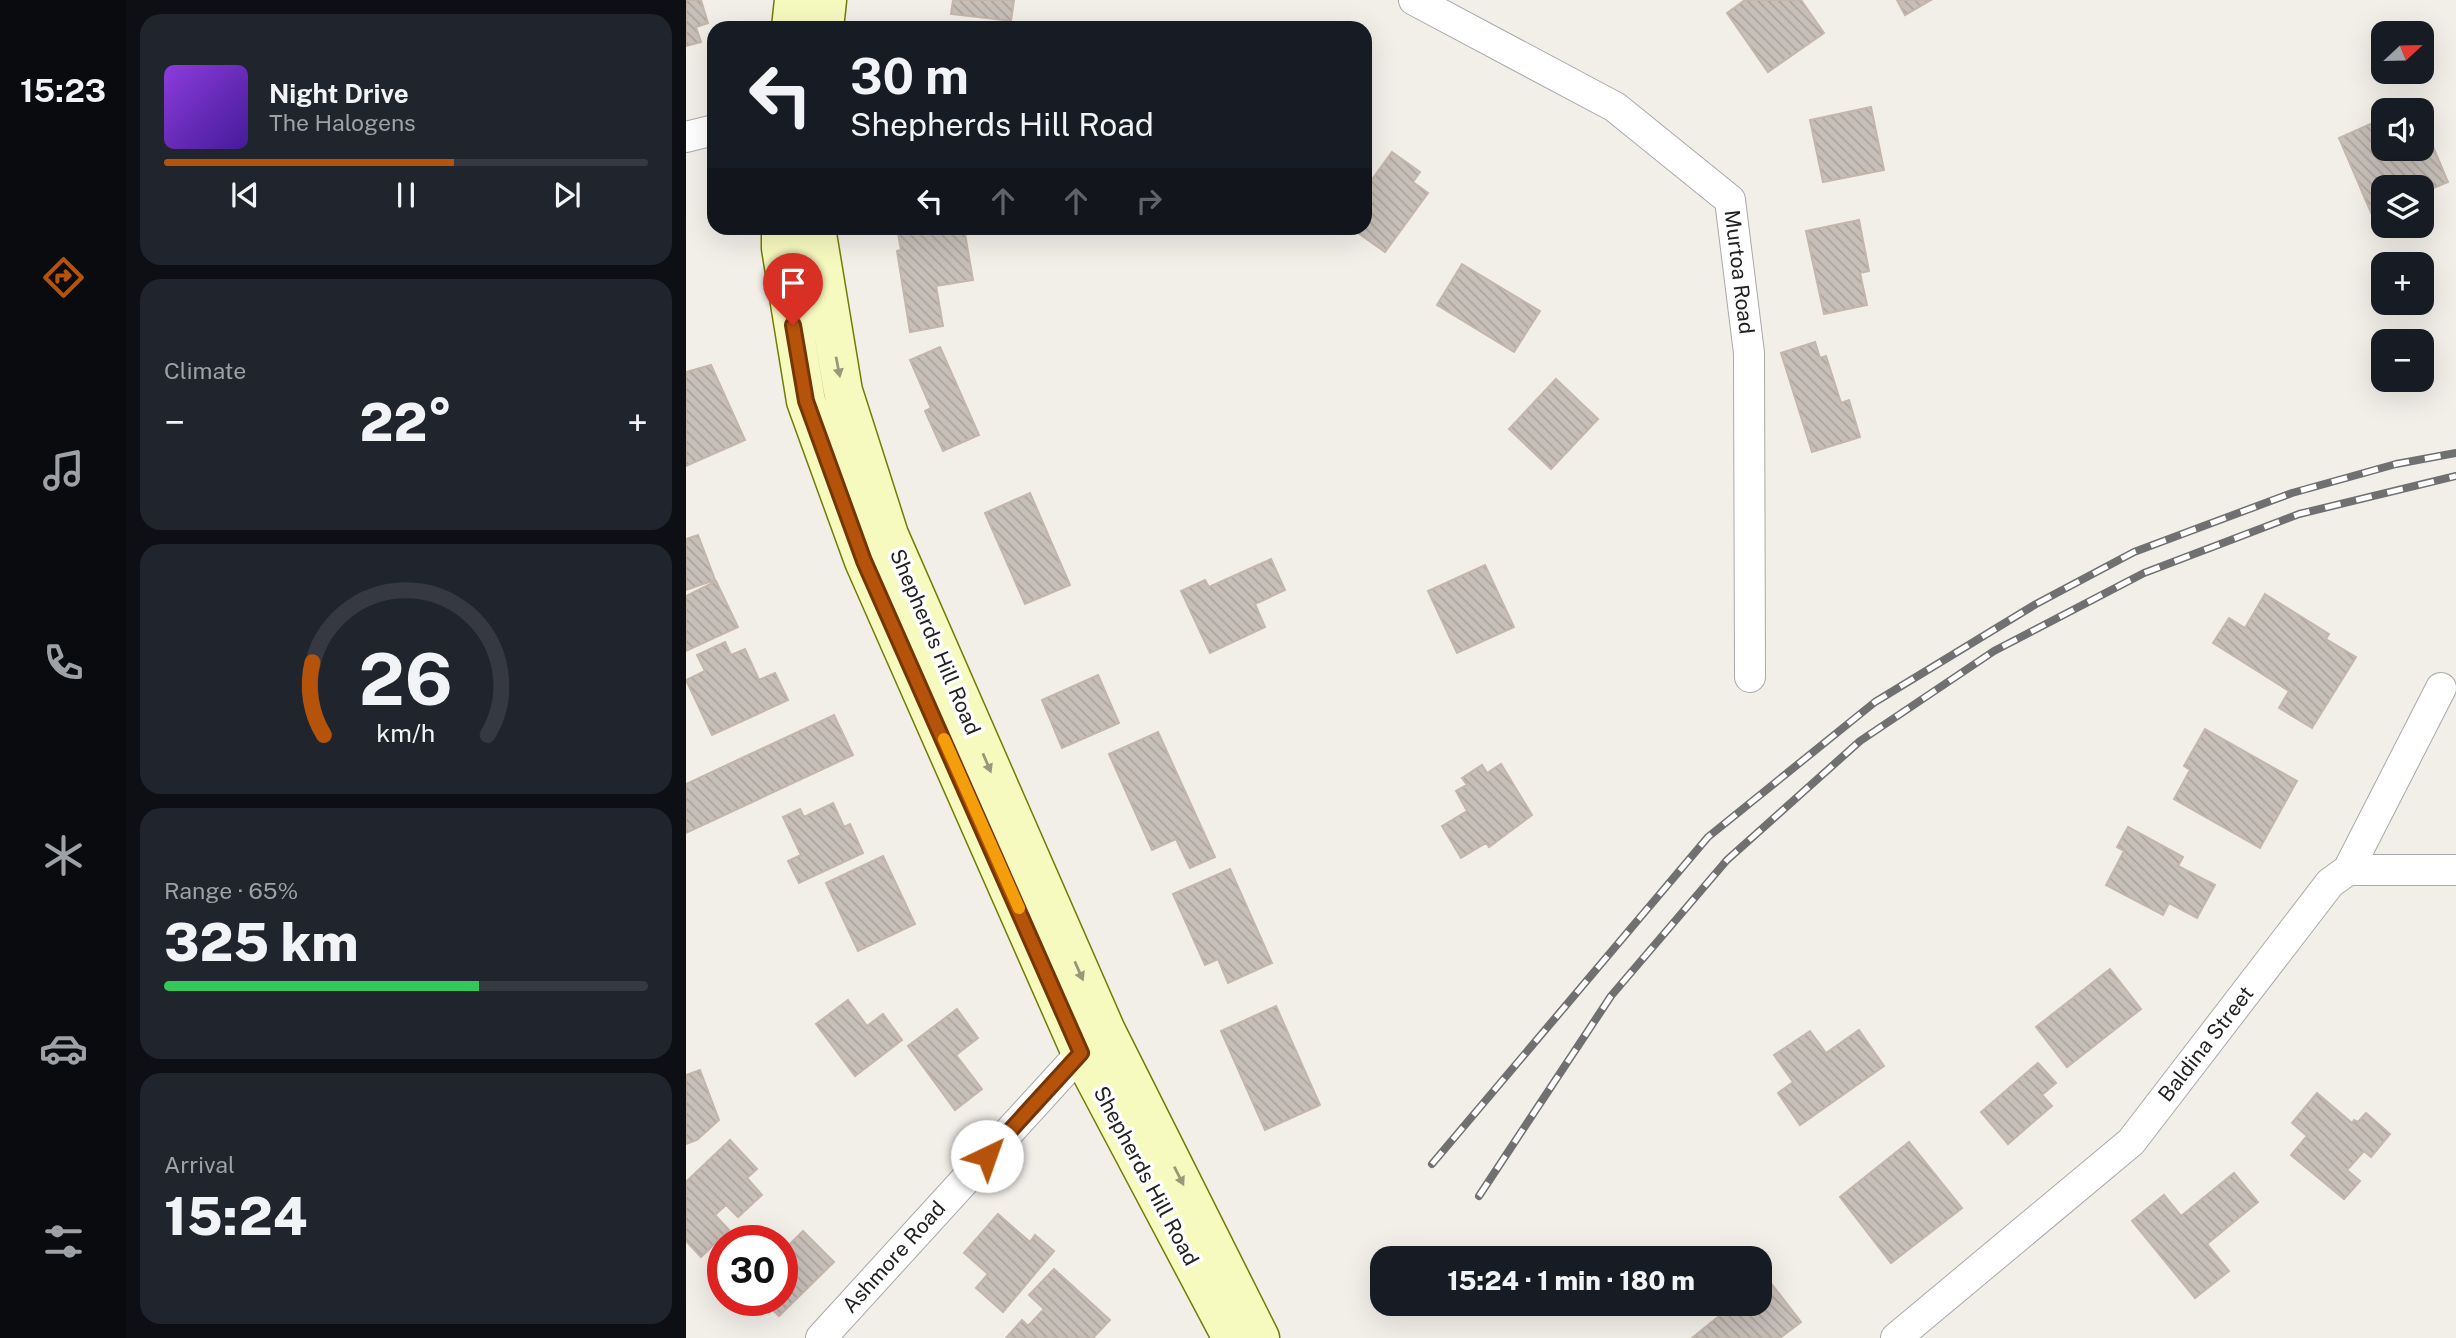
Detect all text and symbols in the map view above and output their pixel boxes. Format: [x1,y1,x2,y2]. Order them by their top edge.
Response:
north arrow [2371,21,2434,84]
map controls [2371,21,2434,392]
text: 30 m [850,47,969,105]
icon: left [735,49,826,140]
text: 15:23 [20,72,106,109]
text: Night Drive [269,78,409,109]
button: sound [2371,98,2434,161]
text: Shepherds Hill Road [850,106,1154,143]
text: The Halogens [269,109,416,136]
button: layers [2371,175,2434,238]
icon: previous [226,176,264,214]
icon: pause [387,176,425,214]
icon: next [548,176,586,214]
icon: left [911,182,949,220]
icon: ahead [984,182,1022,220]
icon: ahead [1057,182,1095,220]
icon: right [1130,182,1168,220]
street label: Murtoa Road [1719,208,1760,335]
button: + [2371,252,2434,315]
icon: directions [39,253,88,302]
pin [763,253,823,325]
icon: arrive [774,264,812,302]
button: − [2371,329,2434,392]
one-way arrow [833,356,844,378]
text: Climate [164,357,246,384]
text: 22° [360,392,452,453]
text: − [164,400,185,445]
text: + [627,400,648,445]
icon: music [39,446,88,495]
street label: Shepherds Hill Road [885,545,986,739]
text: 26 [359,636,453,721]
icon: phone [39,638,88,687]
text: km/h [377,718,435,748]
one-way arrow [981,753,993,773]
icon: climate [39,831,88,880]
text: Range · 65% [164,877,298,904]
text: 325 km [164,912,358,973]
one-way arrow [1073,961,1085,981]
street label: Baldina Street [2153,981,2258,1106]
icon: car [39,1024,88,1073]
street label: Shepherds Hill Road [1089,1082,1204,1270]
position arrow [950,1119,1024,1193]
text: Arrival [164,1151,235,1178]
one-way arrow [1172,1166,1184,1186]
text: 15:24 [164,1186,308,1247]
street label: Ashmore Road [837,1196,950,1318]
icon: filters [39,1217,88,1266]
speed limit sign: 30 [707,1225,798,1316]
text: 15:24 · 1 min · 180 m [1447,1265,1695,1296]

